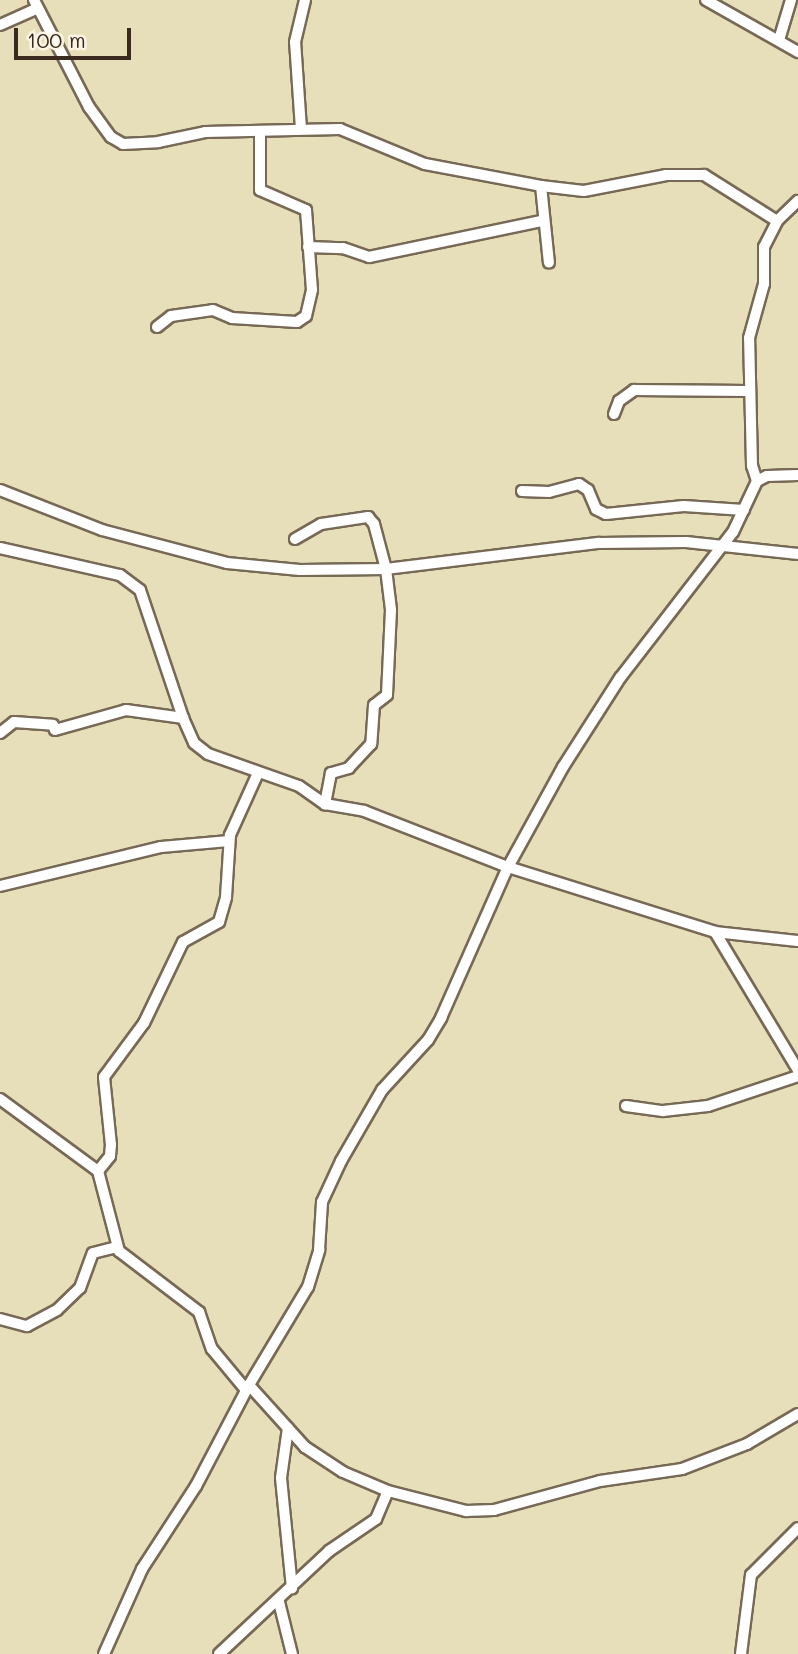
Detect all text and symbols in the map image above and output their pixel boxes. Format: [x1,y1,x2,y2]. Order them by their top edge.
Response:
scale bar [18,14,135,58]
text: 100 m [27,26,86,53]

